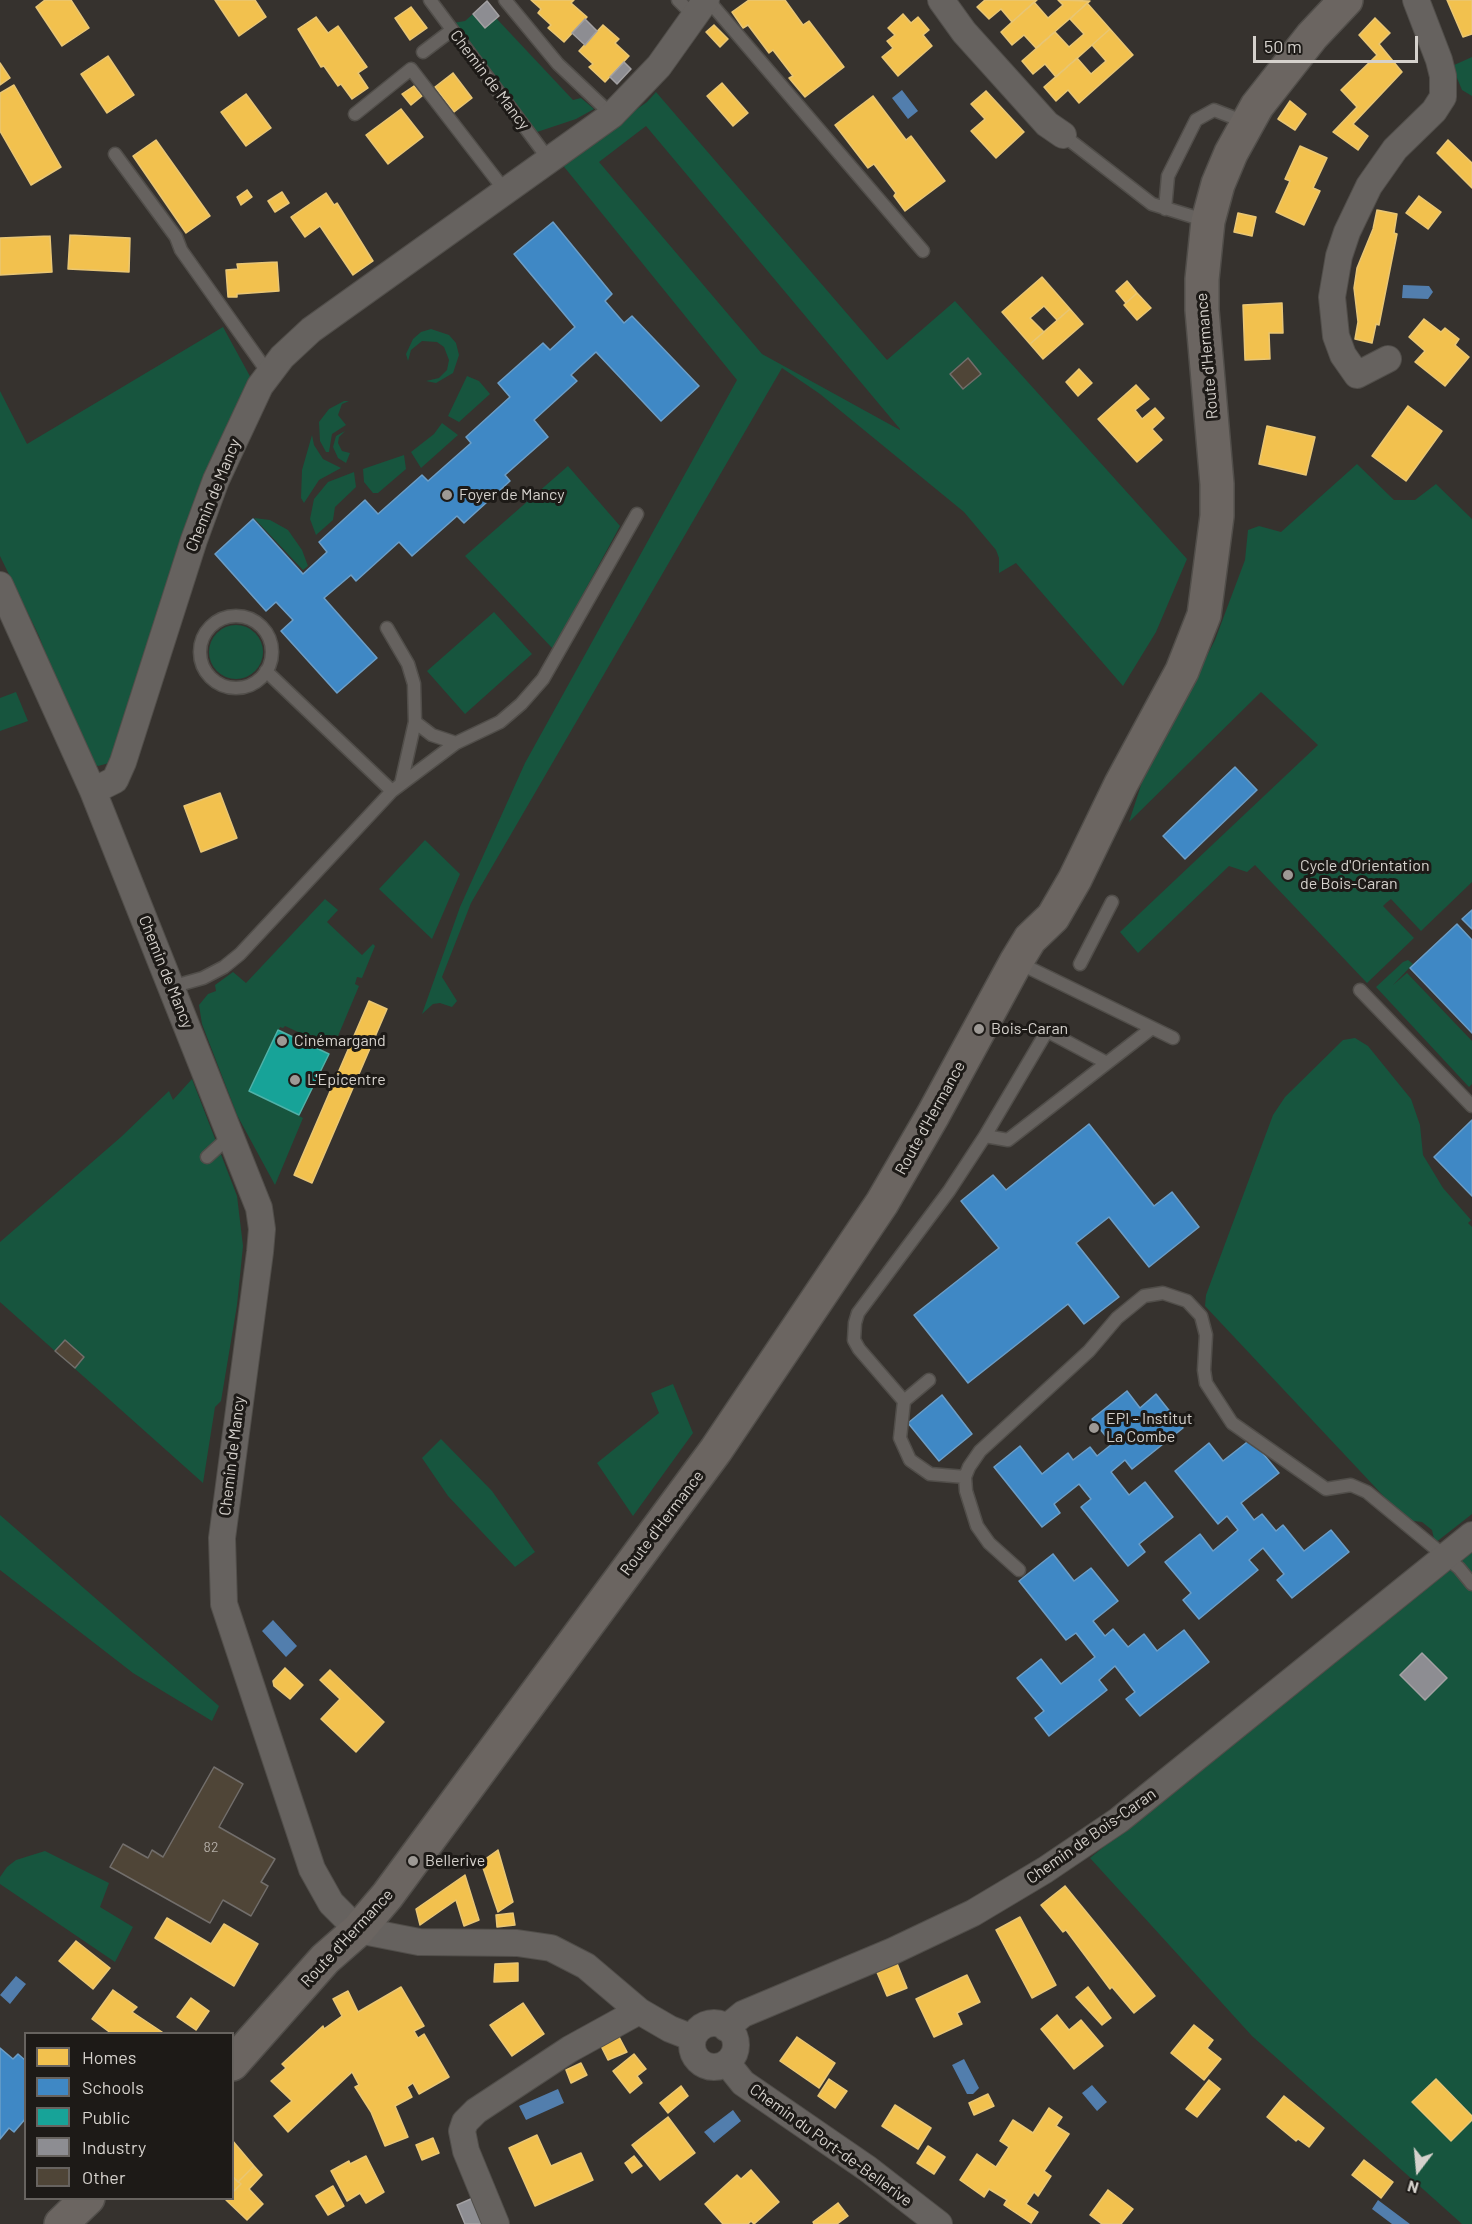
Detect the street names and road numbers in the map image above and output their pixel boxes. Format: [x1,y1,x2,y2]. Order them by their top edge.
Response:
street label: Chemin de Mancy [446,26,534,134]
street label: Route d'Hermance [1192,292,1222,420]
street label: Chemin de Mancy [182,436,244,554]
street label: Chemin de Mancy [135,913,197,1031]
street label: Route d'Hermance [891,1058,969,1178]
street label: Chemin de Mancy [215,1395,249,1517]
street label: Route d'Hermance [616,1467,708,1579]
street label: Chemin de Bois-Caran [1023,1784,1159,1888]
street label: Route d'Hermance [297,1885,397,1991]
street label: Chemin du Port-de-Bellerive [746,2080,916,2210]

